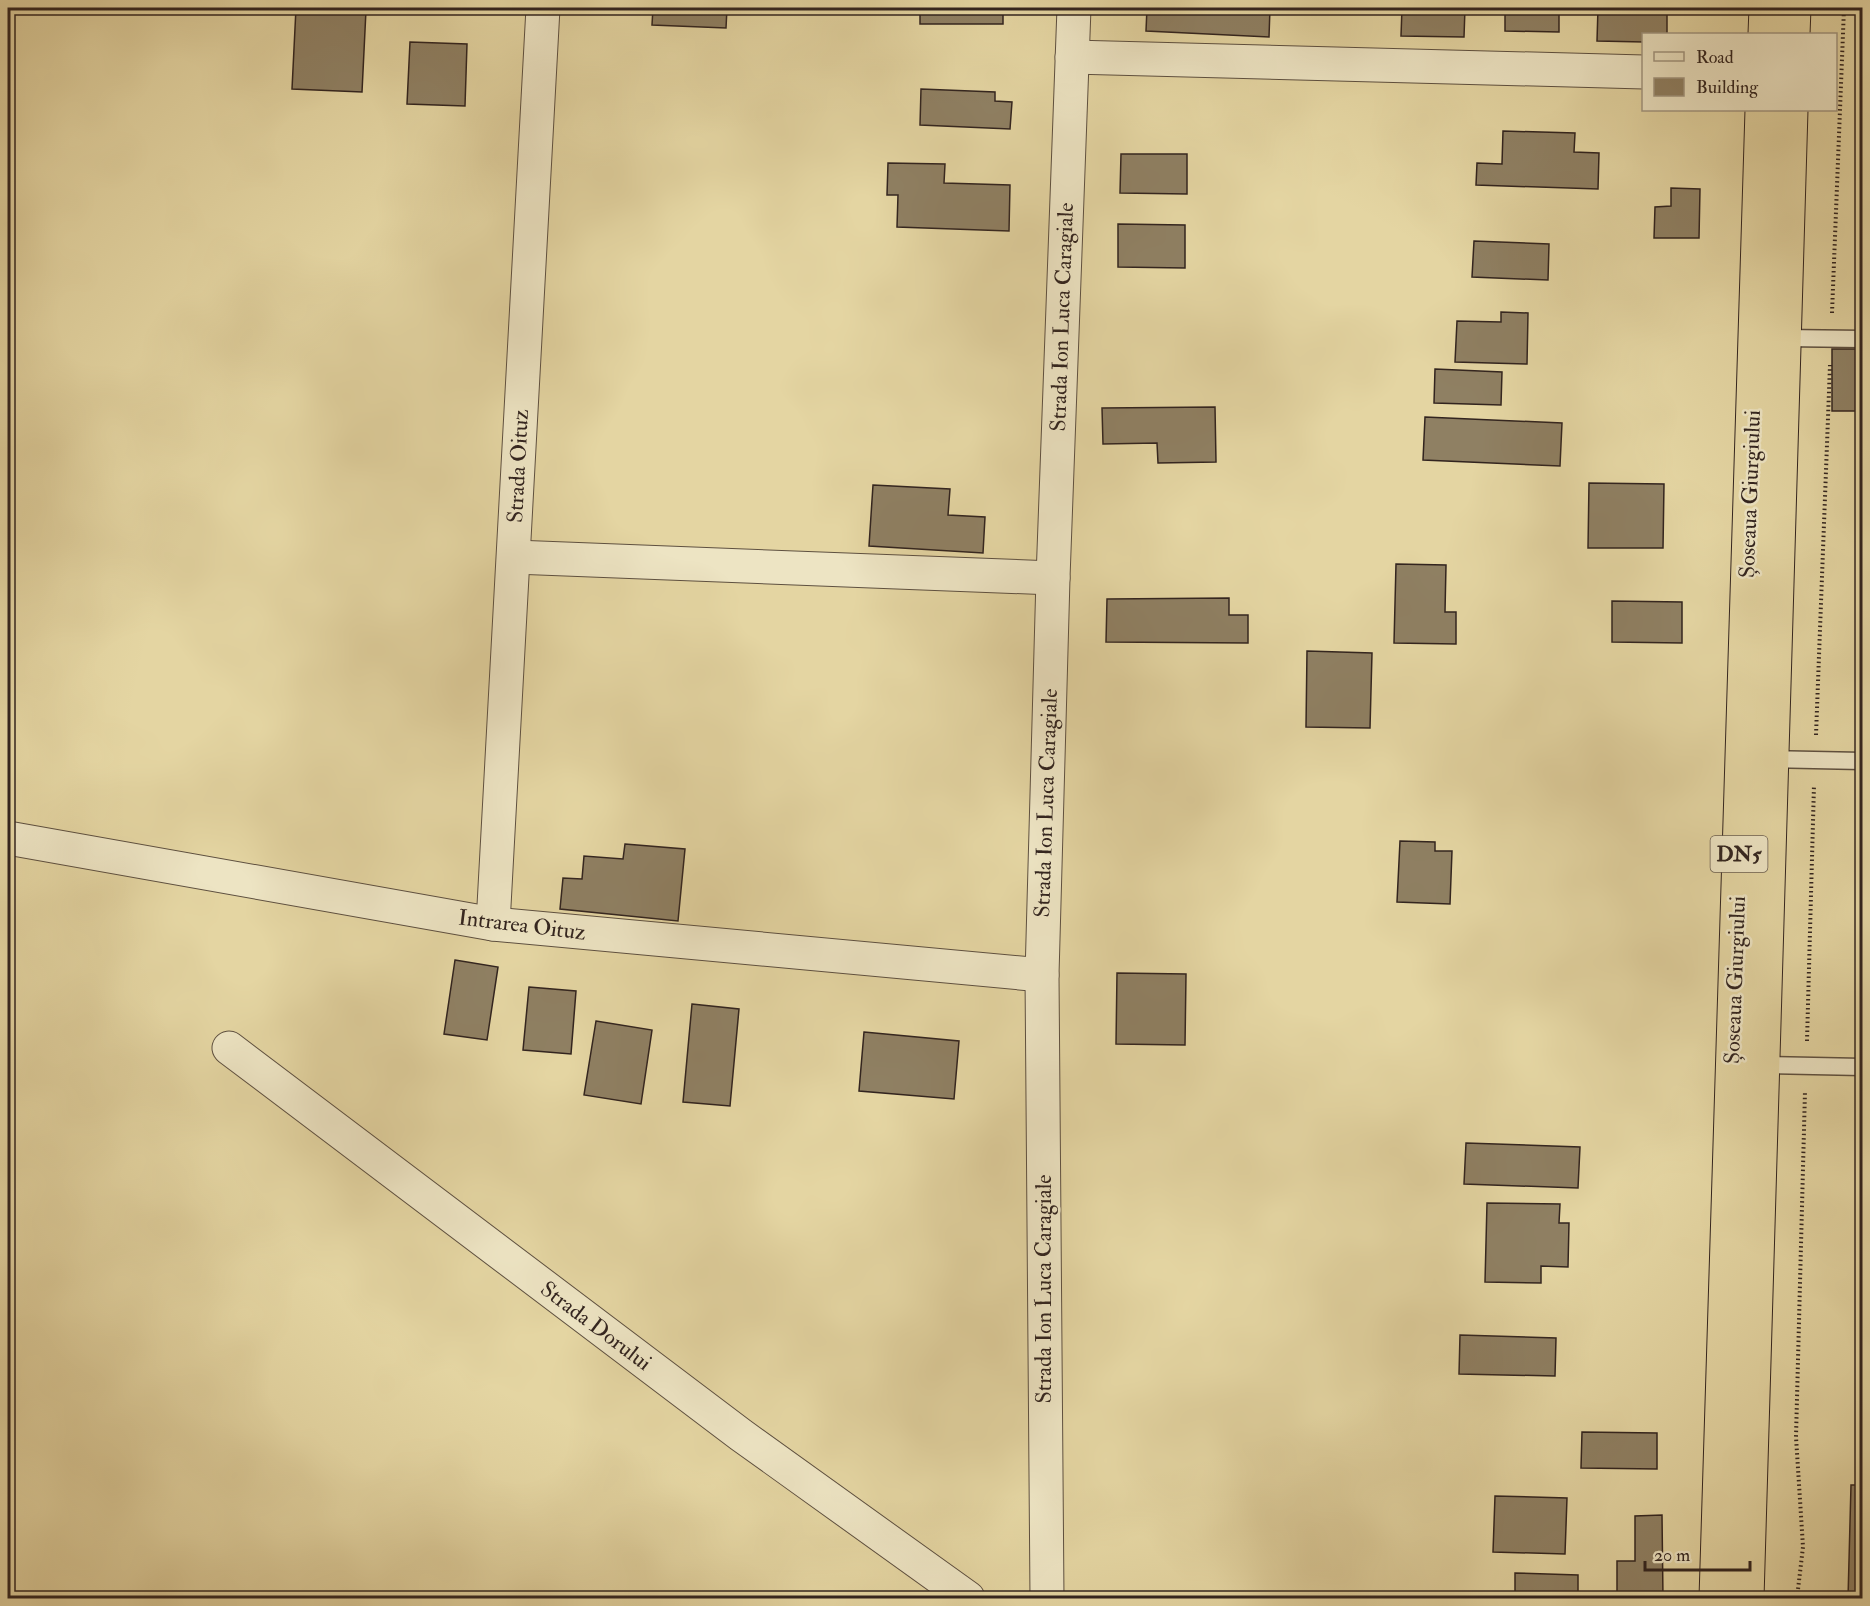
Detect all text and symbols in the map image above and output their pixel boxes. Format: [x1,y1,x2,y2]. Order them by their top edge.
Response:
legend [1642,33,1837,111]
text: Road [1696,46,1734,69]
text: Building [1696,76,1759,99]
street label: Strada Ion Luca Caragiale [1044,202,1080,432]
street label: Strada Oituz [501,408,535,524]
street label: Șoseaua Giurgiului [1733,409,1767,579]
street label: Strada Ion Luca Caragiale [1028,688,1064,918]
road number: DN5 [1710,836,1768,872]
street label: Șoseaua Giurgiului [1718,895,1752,1065]
street label: Intrarea Oituz [457,903,588,947]
street label: Strada Ion Luca Caragiale [1030,1175,1058,1403]
street label: Strada Dorului [535,1275,657,1377]
scale bar [1645,1534,1750,1572]
text: 20 m [1654,1544,1690,1567]

